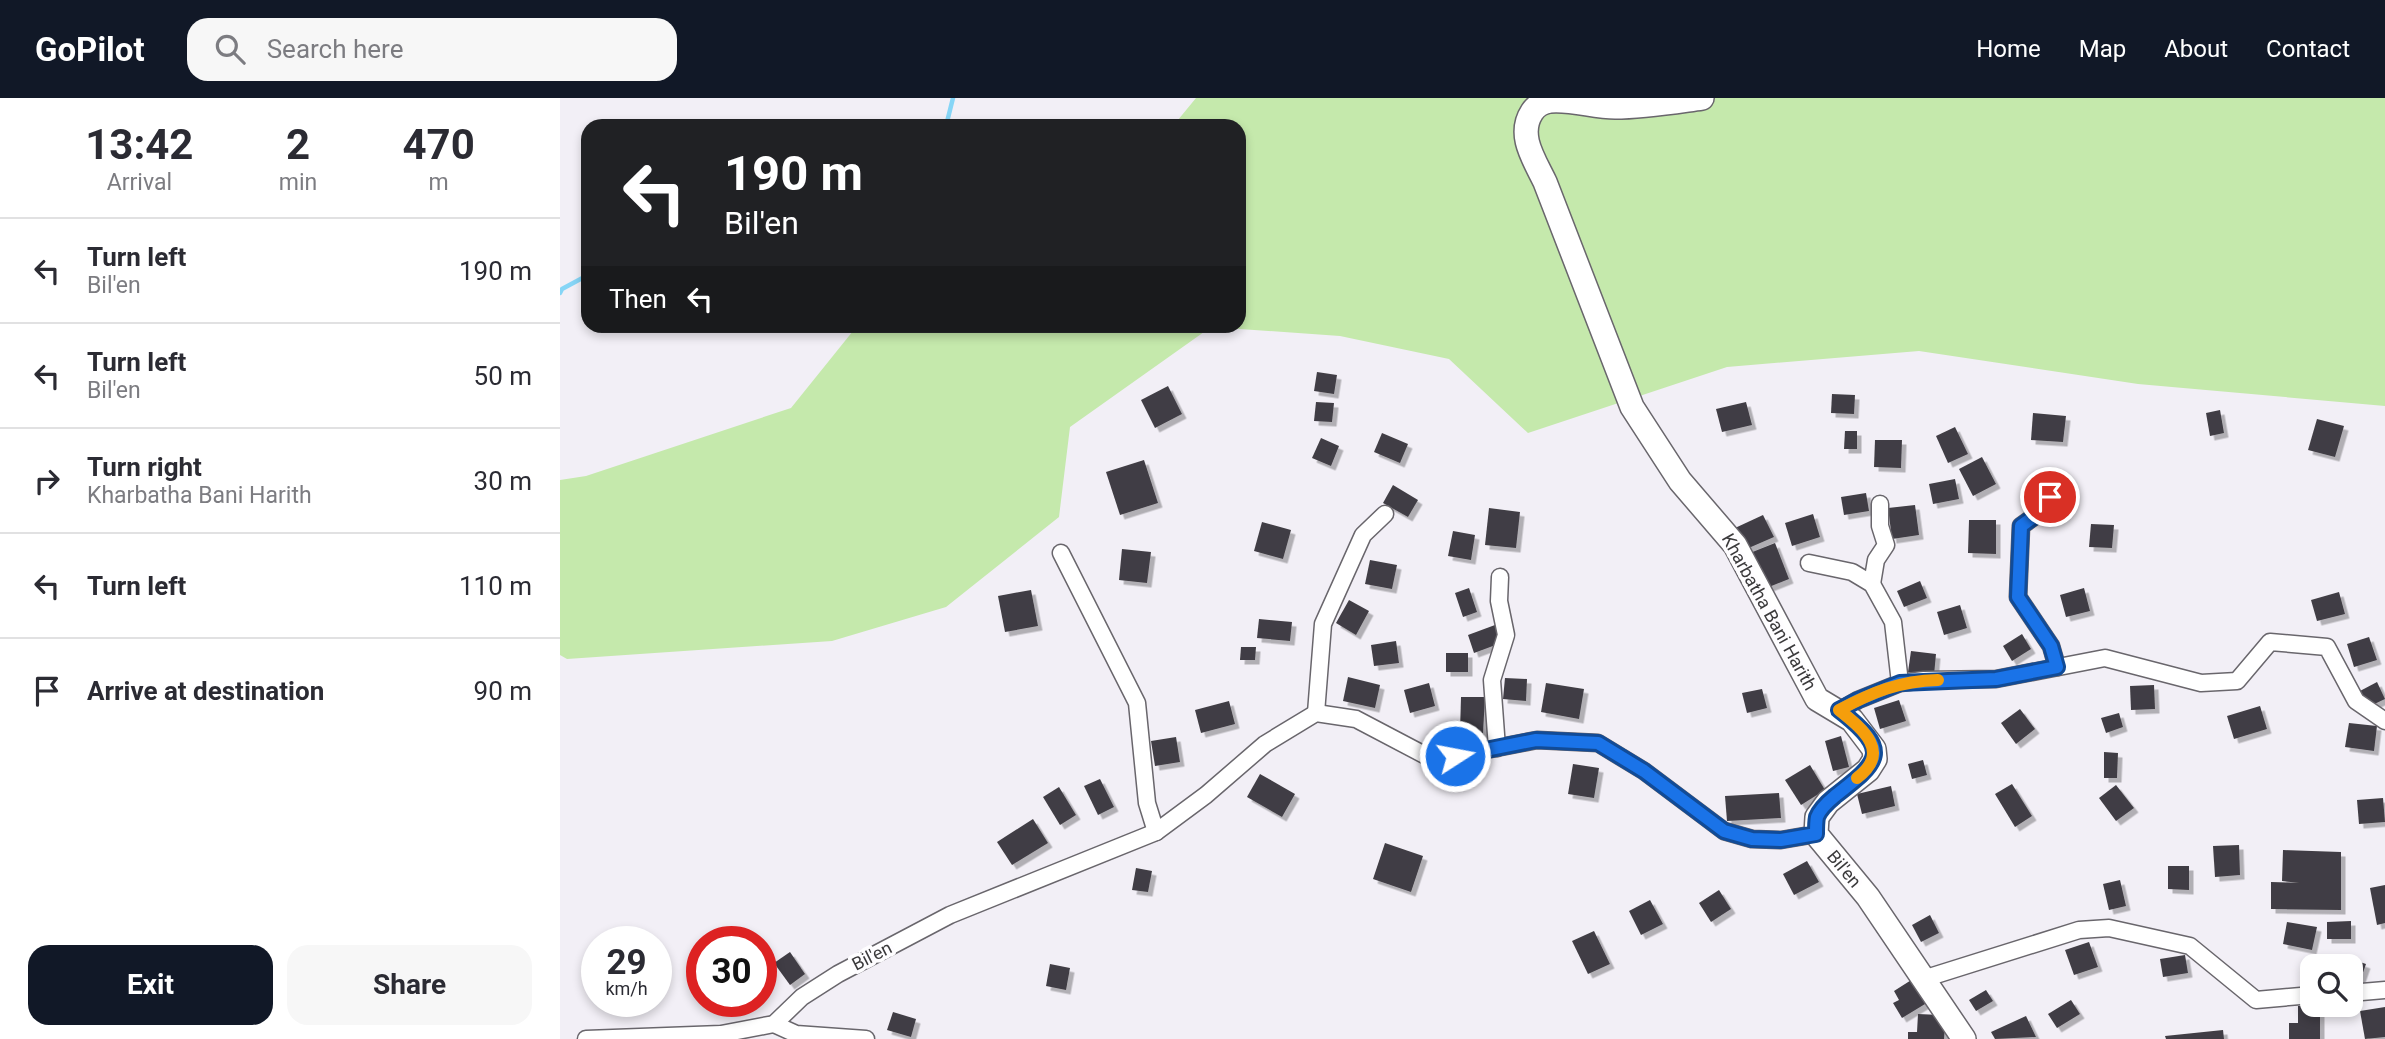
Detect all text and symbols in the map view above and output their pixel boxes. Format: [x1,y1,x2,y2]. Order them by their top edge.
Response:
search box [187,18,677,81]
text: GoPilot [35,30,145,69]
icon: search [211,30,249,68]
text: Search here [267,34,403,64]
text: Home [1976,35,2041,63]
text: Map [2079,35,2126,63]
text: About [2164,35,2228,63]
text: Contact [2266,35,2350,63]
text: 13:42 [85,120,193,169]
text: 2 [286,120,310,169]
text: 470 [402,120,475,169]
text: 190 m [724,145,863,202]
icon: left [609,147,700,238]
text: Arrival [107,169,172,196]
text: min [279,169,317,196]
text: m [429,169,449,196]
text: Bil'en [724,204,799,242]
text: Turn left [87,242,186,272]
icon: left [28,252,66,290]
text: 190 m [459,256,532,286]
text: Bil'en [87,272,141,299]
icon: left [681,280,719,318]
text: Then [609,284,667,314]
text: Turn left [87,347,186,377]
icon: left [28,357,66,395]
text: 50 m [474,361,532,391]
text: Bil'en [87,377,141,404]
text: Turn right [87,452,202,482]
icon: right [28,462,66,500]
text: 30 m [474,466,532,496]
pin [2020,467,2080,527]
icon: arrive [2031,478,2069,516]
text: Kharbatha Bani Harith [87,482,312,509]
street label: Kharbatha Bani Harith [1718,530,1821,694]
icon: left [28,567,66,605]
text: Turn left [87,571,186,601]
text: 110 m [459,571,532,601]
icon: arrive [28,672,66,710]
text: Arrive at destination [87,676,324,706]
text: 90 m [474,676,532,706]
position arrow [1418,719,1492,793]
street label: Bil'en [1823,846,1866,892]
speed limit sign: 30 [686,926,777,1017]
street label: Bil'en [848,937,895,974]
text: 29 [606,942,647,983]
button: Exit [28,945,273,1025]
button: Share [287,945,532,1025]
map controls [2300,954,2363,1017]
button: search [2300,954,2363,1017]
text: km/h [605,978,648,999]

